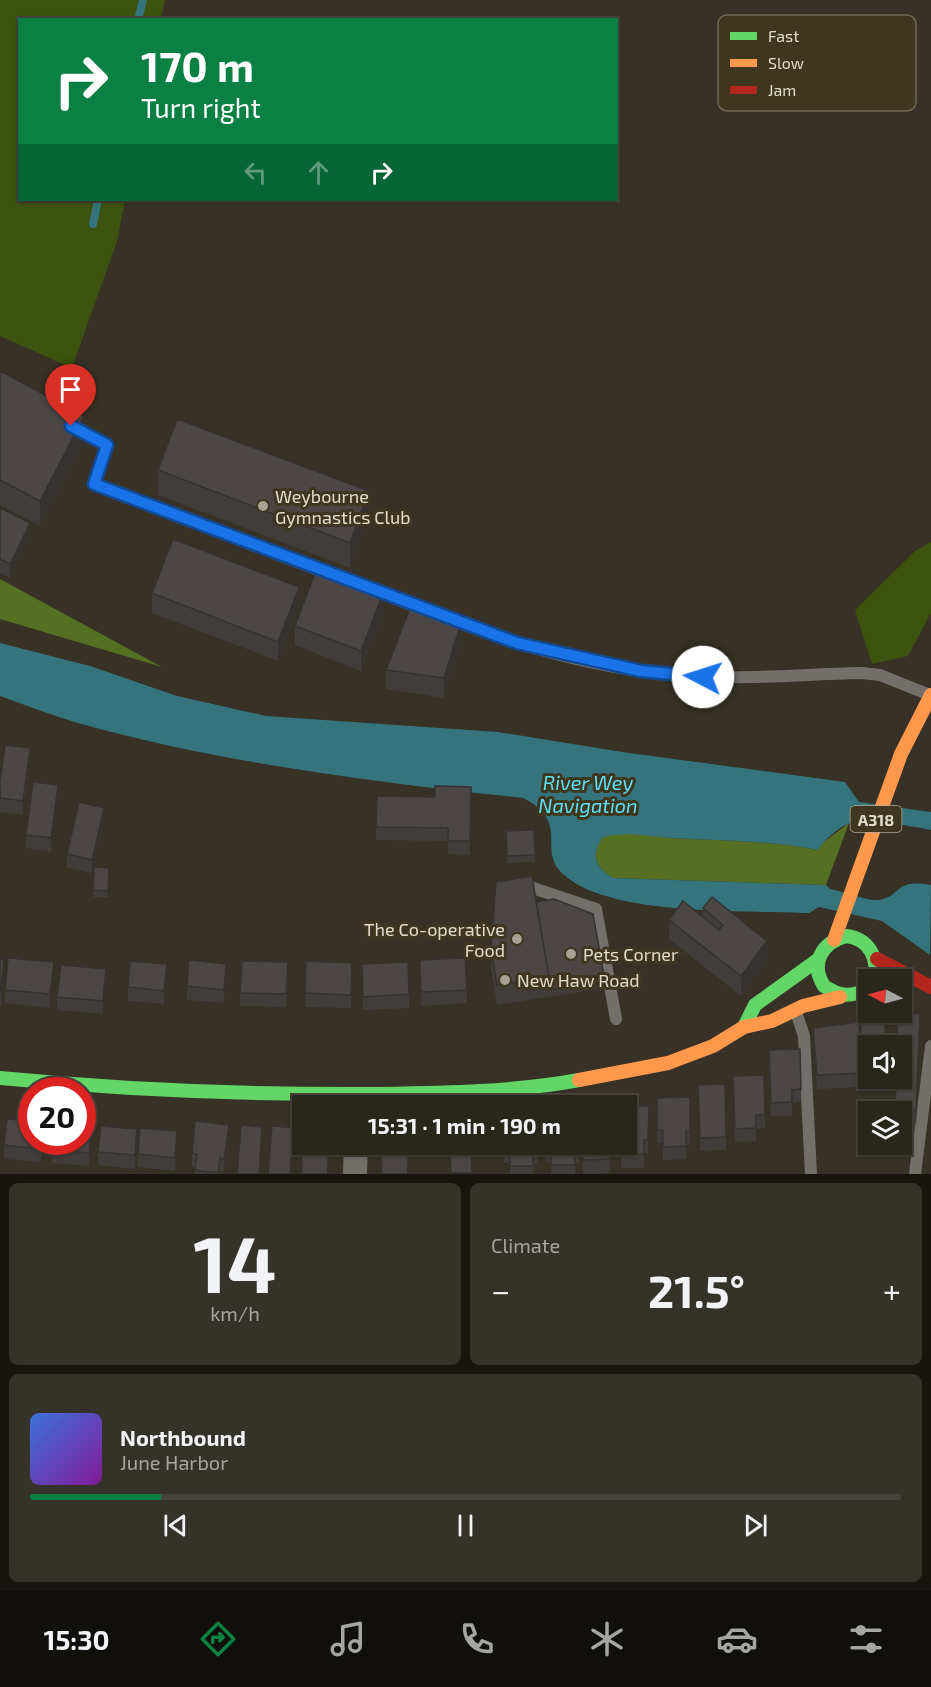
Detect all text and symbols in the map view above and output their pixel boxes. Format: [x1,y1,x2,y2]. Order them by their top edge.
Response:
legend [718,15,916,111]
text: Fast [768,26,799,45]
text: 170 m [141,40,254,90]
icon: right [42,42,120,120]
text: Slow [768,53,804,72]
text: Jam [768,80,796,99]
text: Turn right [141,91,261,123]
icon: left [239,156,272,189]
icon: ahead [302,156,335,189]
icon: right [365,156,398,189]
pin [45,364,96,426]
icon: arrive [54,373,87,406]
place label: Weybourne Gymnastics Club [275,485,411,528]
marker: Weybourne Gymnastics Club [256,499,270,513]
position arrow [671,645,735,709]
water label: River Wey Navigation [538,770,638,817]
road number: A318 [850,806,902,832]
place label: The Co-operative Food [364,918,505,961]
marker: The Co-operative Food [510,932,524,946]
place label: Pets Corner [583,943,678,965]
marker: Pets Corner [564,947,578,961]
place label: New Haw Road [517,969,640,991]
north arrow [858,969,912,1023]
map controls [858,969,912,1155]
marker: New Haw Road [498,973,512,987]
button: sound [858,1035,912,1089]
speed limit sign: 20 [18,1077,96,1155]
button: layers [858,1101,912,1155]
text: 15:31 · 1 min · 190 m [368,1112,561,1138]
text: 14 [193,1215,277,1309]
text: Climate [491,1233,560,1257]
text: 21.5° [648,1263,745,1317]
text: − [491,1270,510,1310]
text: + [883,1270,901,1310]
text: km/h [210,1301,260,1325]
text: Northbound [120,1424,246,1450]
text: June Harbor [120,1450,228,1474]
icon: previous [159,1509,192,1542]
icon: pause [449,1509,482,1542]
icon: next [739,1509,772,1542]
icon: directions [197,1618,239,1660]
icon: music [327,1618,369,1660]
icon: phone [456,1618,498,1660]
icon: climate [586,1618,628,1660]
icon: car [716,1618,758,1660]
icon: filters [845,1618,887,1660]
text: 15:30 [44,1623,110,1655]

